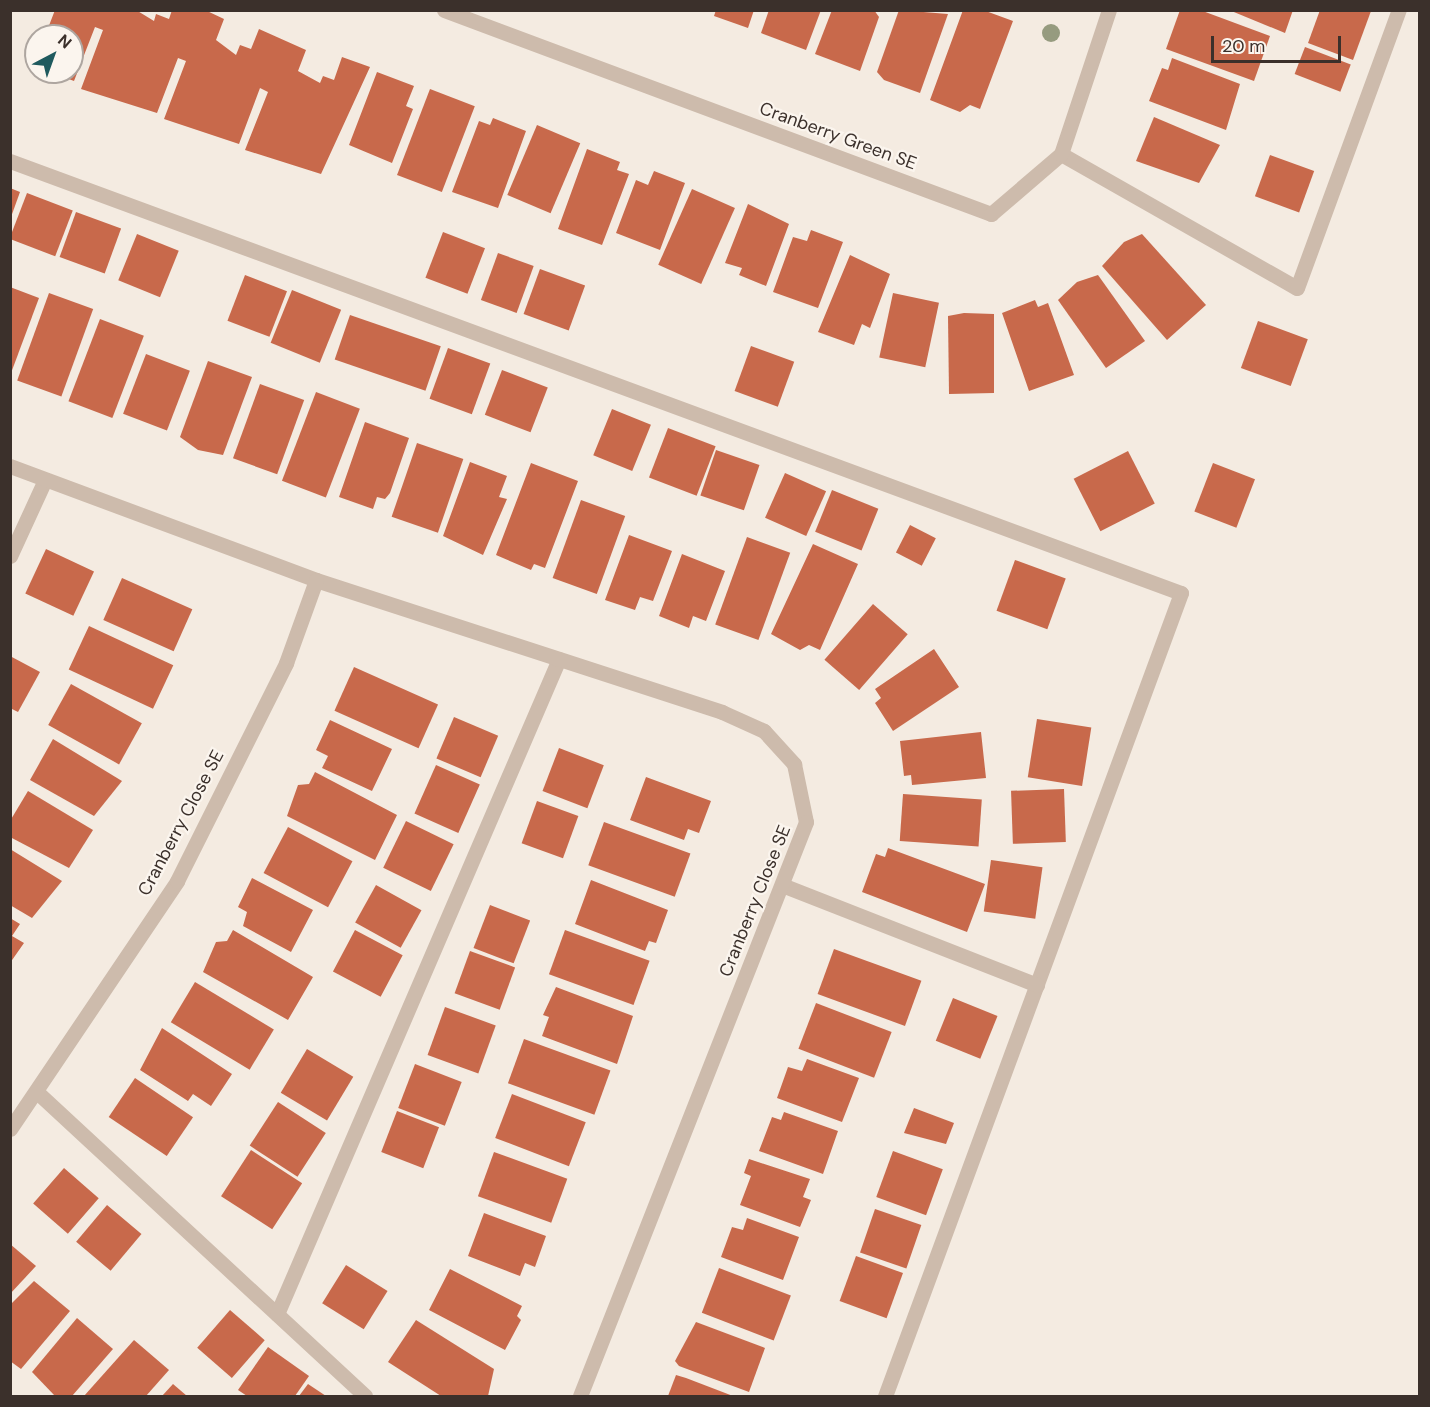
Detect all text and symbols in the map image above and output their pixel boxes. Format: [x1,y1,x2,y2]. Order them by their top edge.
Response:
north arrow [24,24,84,84]
scale bar [1214,24,1344,62]
text: N [54,30,76,53]
text: 20 m [1222,34,1265,58]
street label: Cranberry Green SE [757,98,919,174]
street label: Cranberry Close SE [134,747,228,899]
street label: Cranberry Close SE [715,822,795,980]

